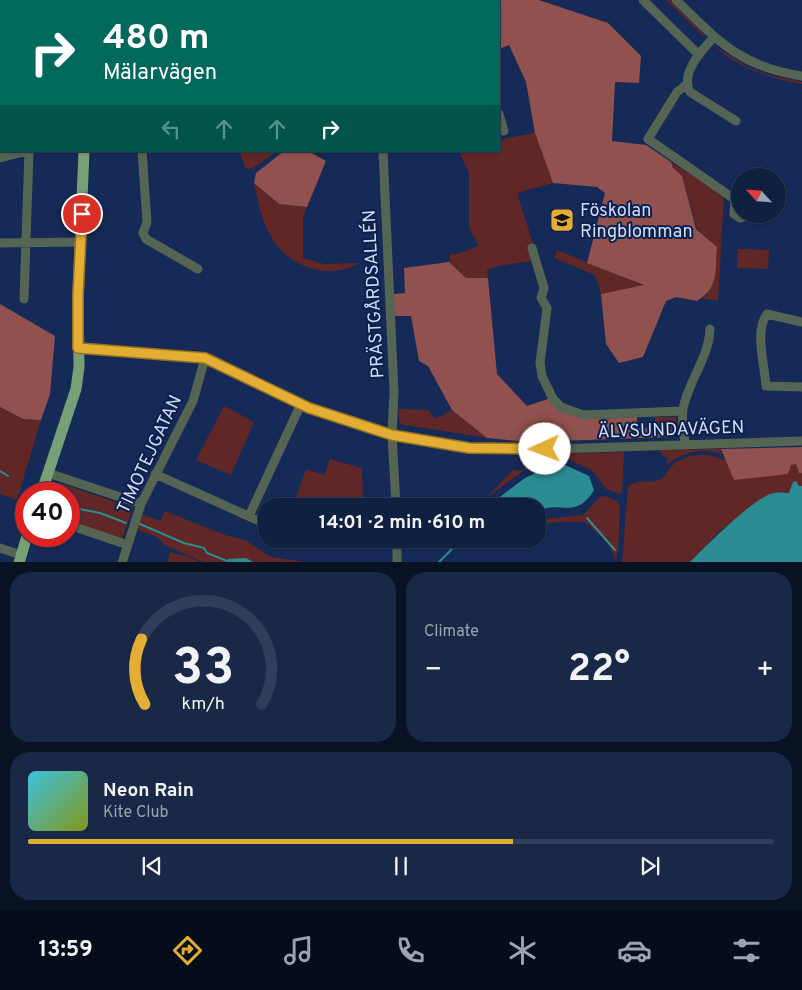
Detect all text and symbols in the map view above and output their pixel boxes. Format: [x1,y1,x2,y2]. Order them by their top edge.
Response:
text: 480 m [103,17,209,61]
icon: right [20,20,85,85]
text: Mälarvägen [103,60,217,87]
icon: left [157,115,185,143]
icon: ahead [210,115,238,143]
icon: ahead [263,115,291,143]
icon: right [316,115,344,143]
north arrow [731,168,786,222]
map controls [731,168,786,223]
pin [61,193,103,235]
icon: arrive [68,200,96,228]
place label: Föskolan Ringblomman [580,200,693,244]
school or university icon: Föskolan Ringblomman [549,207,575,233]
street label: PRÄSTGÅRDSALLÉN [357,209,390,379]
street label: TIMOTEJGATAN [113,392,188,518]
street label: ÄLVSUNDAVÄGEN [597,414,745,445]
position arrow [518,422,570,474]
speed limit sign: 40 [15,482,80,547]
text: 14:01 · 2 min · 610 m [319,511,485,535]
text: Climate [424,622,479,642]
text: 33 [172,637,234,703]
text: 22° [568,646,630,695]
text: − [424,653,442,689]
text: + [756,653,774,689]
text: km/h [181,693,225,716]
text: Neon Rain [103,779,194,803]
text: Kite Club [103,803,168,823]
icon: previous [138,852,166,880]
icon: pause [387,852,415,880]
icon: next [636,852,664,880]
icon: directions [170,933,205,968]
icon: music [281,933,316,968]
icon: phone [393,933,428,968]
icon: climate [505,933,540,968]
icon: car [617,933,652,968]
icon: filters [729,933,764,968]
text: 13:59 [38,937,93,964]

